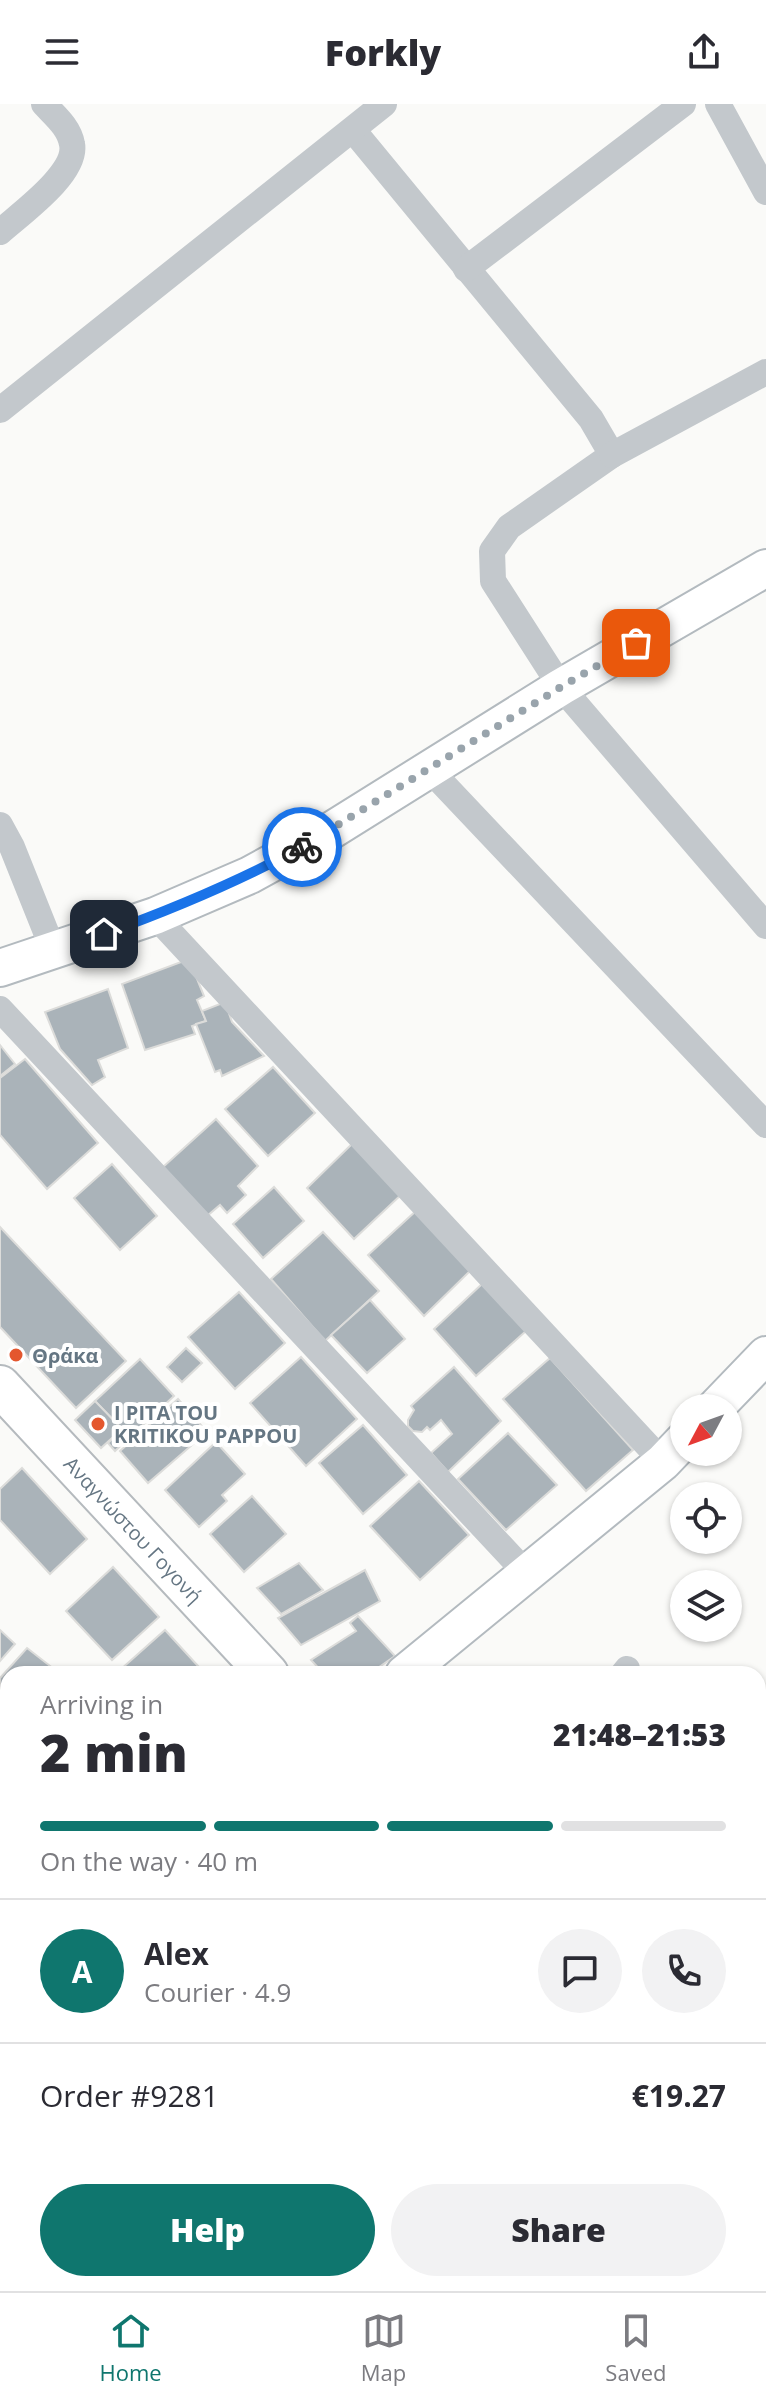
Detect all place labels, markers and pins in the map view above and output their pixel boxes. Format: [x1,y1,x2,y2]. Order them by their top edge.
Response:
pin [602,609,670,677]
pin [70,900,138,968]
place label: Θράκα [32,1342,99,1369]
marker: Θράκα [7,1346,25,1364]
place label: I PITA TOU KRITIKOU PAPPOU [114,1399,297,1449]
marker: I PITA TOU KRITIKOU PAPPOU [89,1415,107,1433]

